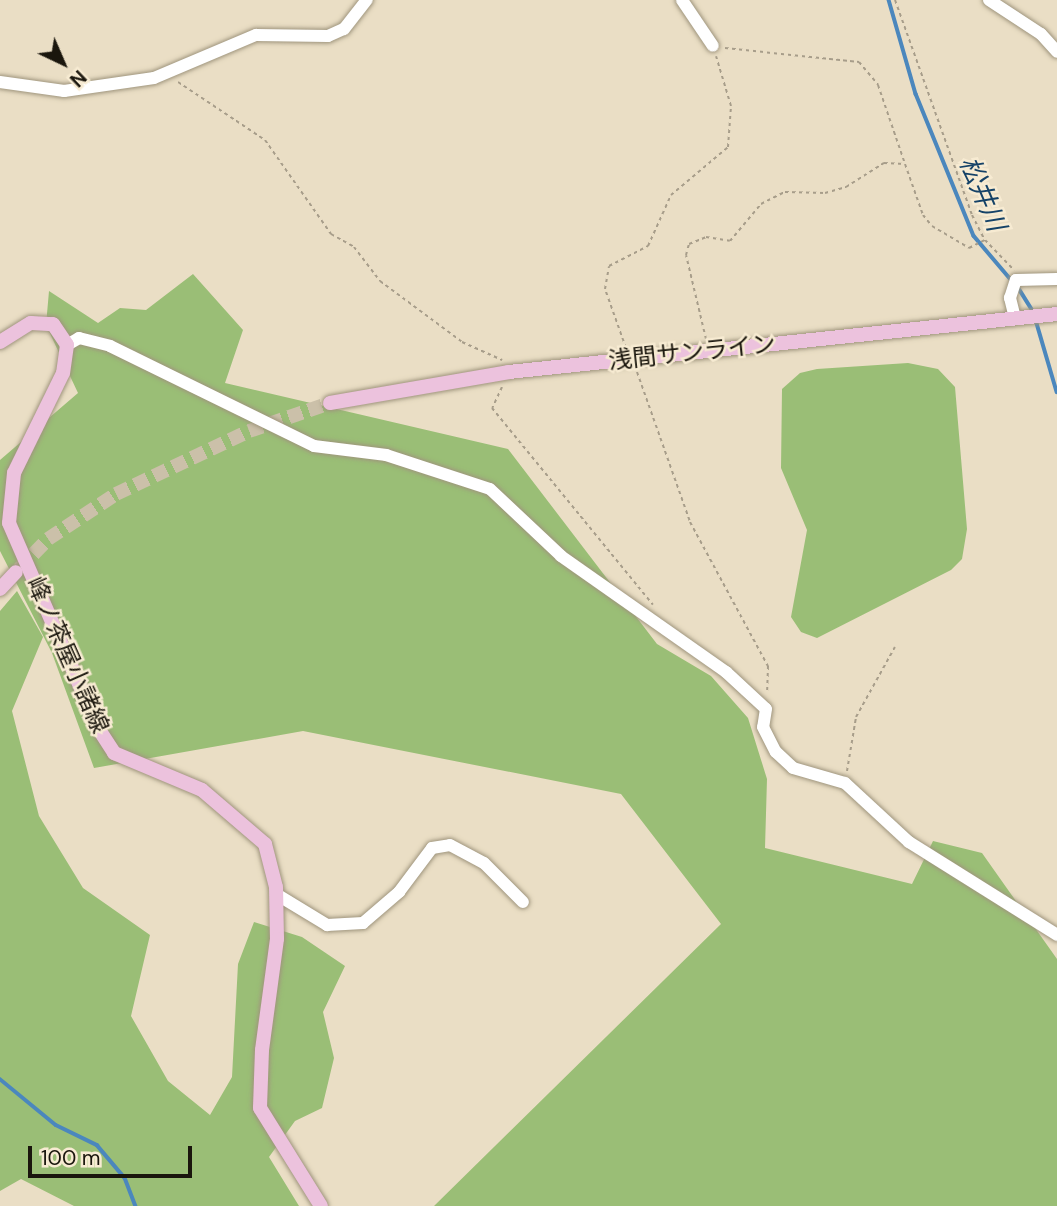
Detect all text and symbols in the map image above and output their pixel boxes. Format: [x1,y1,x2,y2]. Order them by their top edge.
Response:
north arrow [28,28,98,98]
text: N [64,65,92,92]
water label: 松井川 [952,152,1012,236]
street label: 浅間サンライン [607,329,777,375]
street label: 峰ノ茶屋小諸線 [21,572,115,738]
scale bar [32,1132,196,1176]
text: 100 m [41,1144,101,1172]

